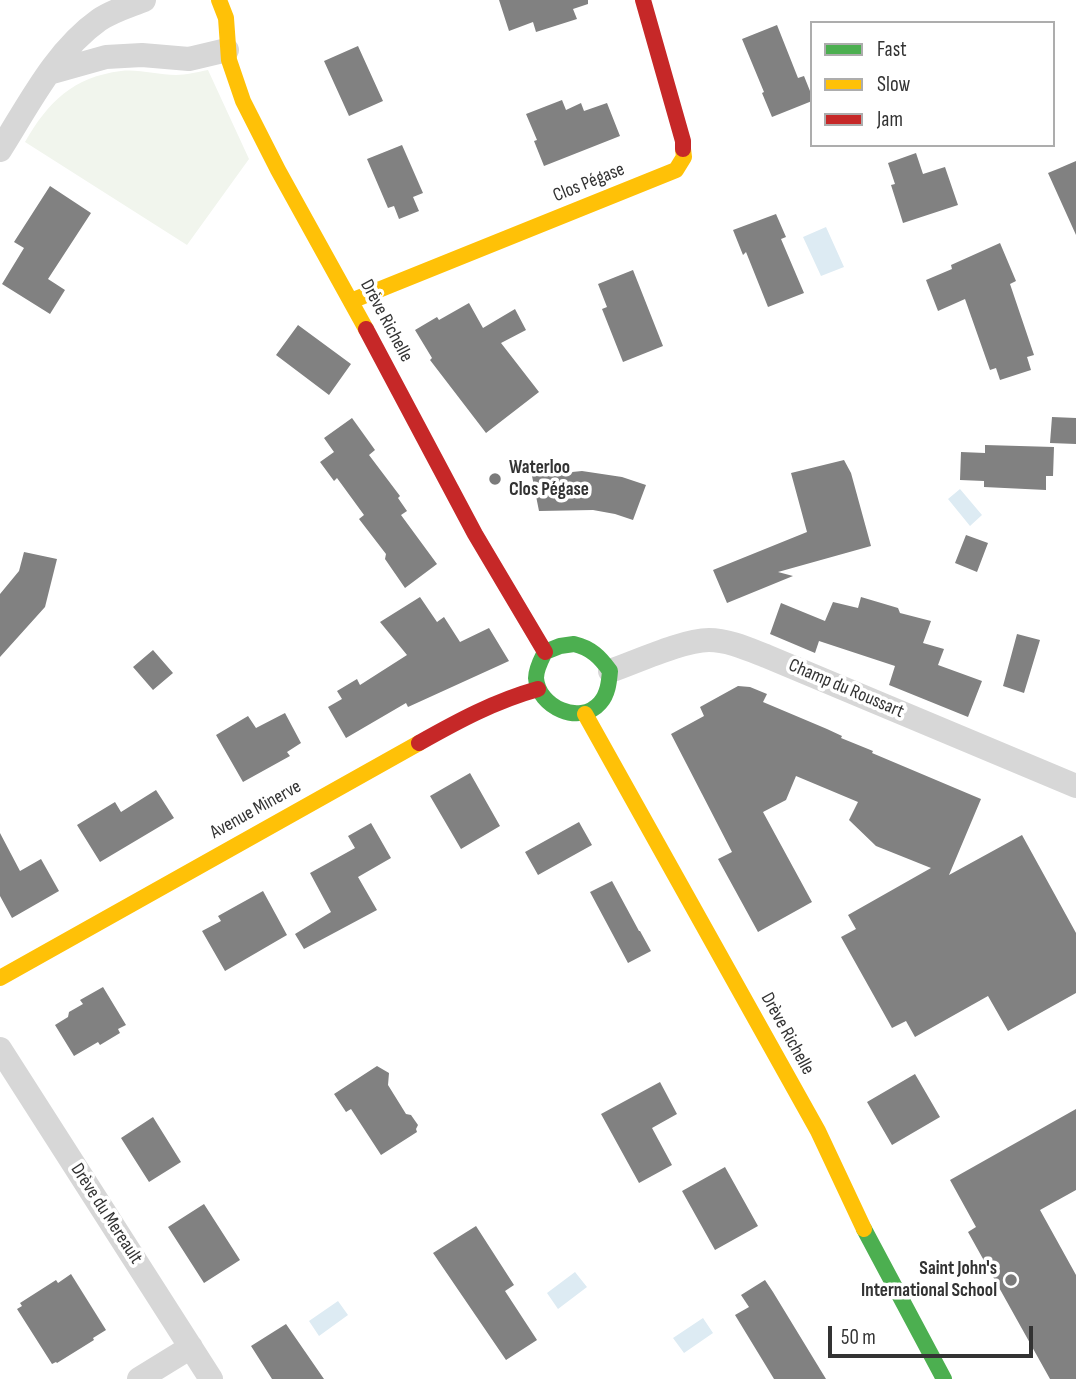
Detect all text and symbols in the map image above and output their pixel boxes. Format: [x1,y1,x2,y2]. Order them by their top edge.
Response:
legend [810,21,1055,147]
text: Fast [877,37,907,62]
text: Slow [877,72,910,97]
text: Jam [877,107,903,132]
street label: Clos Pégase [550,158,628,208]
street label: Drève Richelle [355,276,417,366]
place label: Waterloo Clos Pégase [509,457,589,501]
marker: Waterloo Clos Pégase [487,471,503,487]
street label: Champ du Roussart [785,654,907,724]
street label: Avenue Minerve [207,776,305,844]
street label: Drève Richelle [755,989,819,1079]
street label: Drève du Mereault [65,1160,147,1268]
place label: Saint John's International School [861,1258,997,1302]
marker: Saint John's International School [1003,1272,1019,1288]
scale bar [831,1312,1036,1356]
text: 50 m [841,1325,876,1350]

